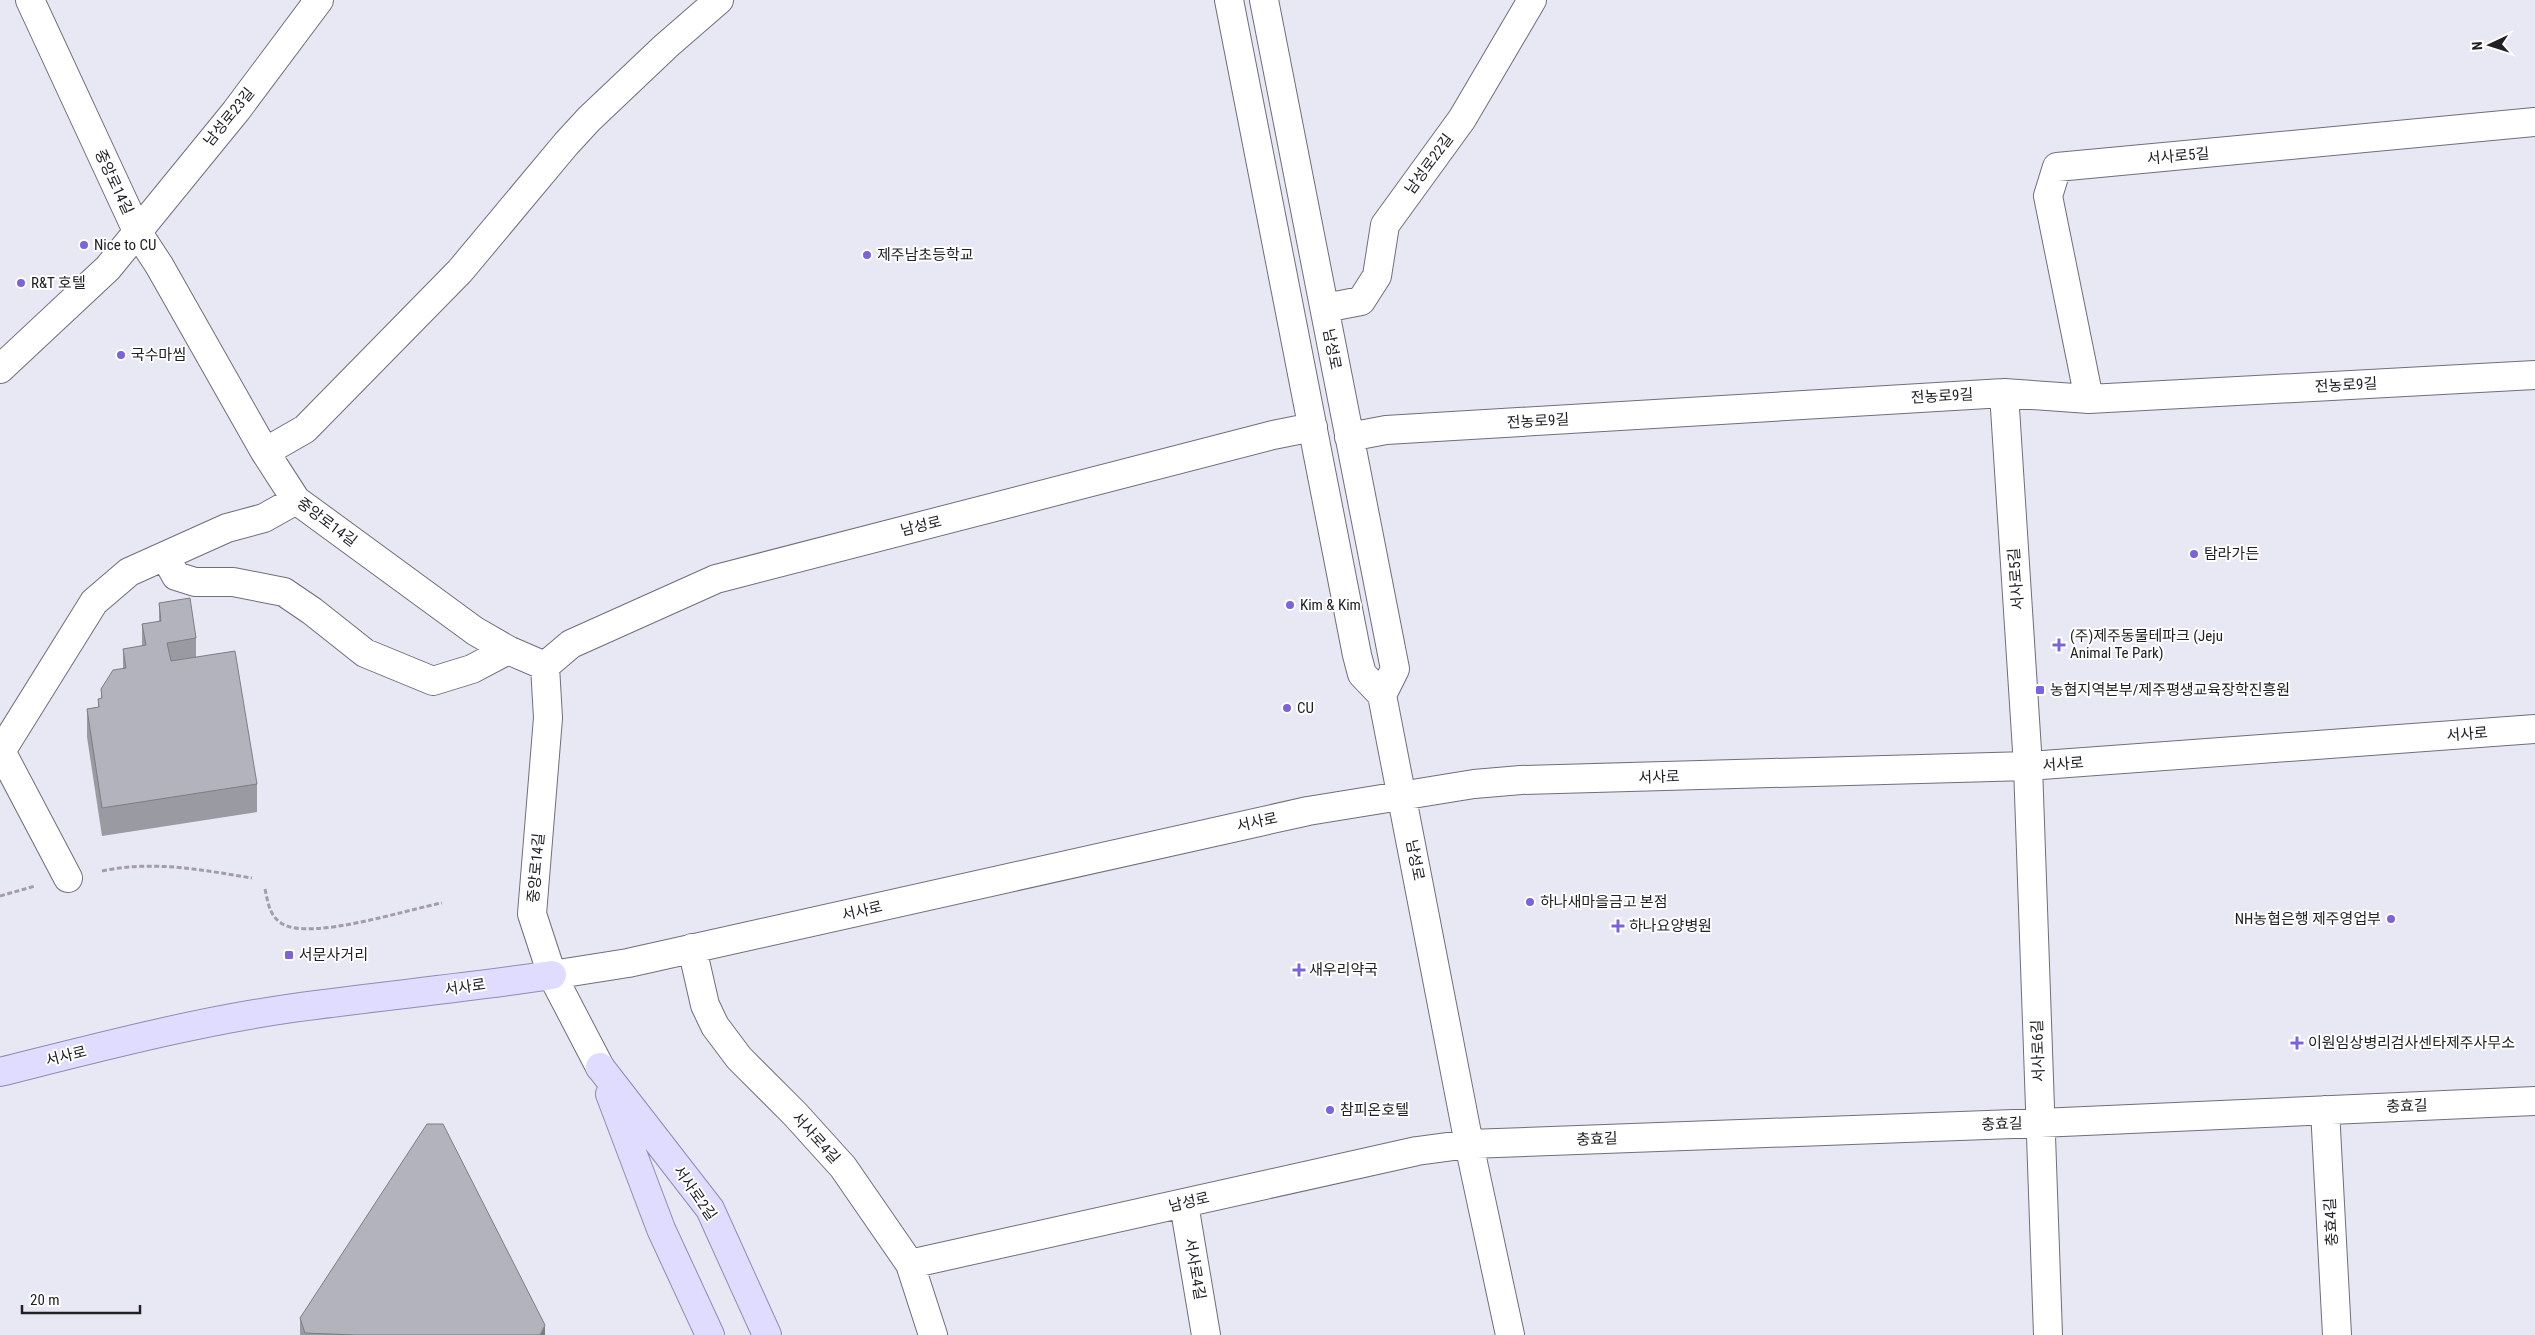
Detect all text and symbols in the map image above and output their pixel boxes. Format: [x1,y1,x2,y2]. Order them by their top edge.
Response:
north arrow [2465,20,2515,70]
text: N [2469,41,2485,51]
street label: 남성로23길 [200,84,258,150]
street label: 남성로22길 [1401,130,1457,198]
street label: 서사로5길 [2146,144,2210,168]
street label: 중앙로14길 [91,146,137,218]
place label: Nice to CU [94,236,156,254]
marker: Nice to CU [78,239,90,251]
place label: 제주남초등학교 [877,246,974,264]
marker: 제주남초등학교 [861,249,873,261]
place label: R&T 호텔 [31,274,86,292]
marker: R&T 호텔 [15,277,27,289]
street label: 남성로 [1319,327,1345,371]
place label: 국수마씸 [131,346,186,364]
marker: 국수마씸 [115,349,127,361]
street label: 전농로9길 [2314,374,2378,396]
street label: 전농로9길 [1910,385,1974,407]
street label: 전농로9길 [1506,410,1570,432]
street label: 중앙로14길 [294,494,360,550]
street label: 남성로 [899,512,943,540]
place label: 탐라가든 [2204,545,2259,563]
street label: 서사로5길 [2005,547,2027,611]
marker: 탐라가든 [2188,548,2200,560]
place label: Kim & Kim [1300,596,1361,614]
marker: Kim & Kim [1284,599,1296,611]
place label: (주)제주동물테파크 (Jeju Animal Te Park) [2070,627,2223,662]
marker: (주)제주동물테파크 (Jeju Animal Te Park) [2052,638,2066,652]
place label: 농협지역본부/제주평생교육장학진흥원 [2050,681,2290,699]
marker: 농협지역본부/제주평생교육장학진흥원 [2034,684,2046,696]
place label: CU [1297,699,1314,717]
marker: CU [1281,702,1293,714]
street label: 서사로 [2446,724,2488,744]
street label: 서사로 [2042,754,2084,774]
street label: 서사로 [1638,767,1680,787]
street label: 서사로 [1235,809,1279,835]
street label: 중앙로14길 [524,832,548,904]
street label: 남성로 [1402,838,1428,882]
place label: 하나새마을금고 본점 [1540,893,1668,911]
marker: 하나새마을금고 본점 [1524,896,1536,908]
street label: 서사로 [840,898,884,924]
place label: NH농협은행 제주영업부 [2235,910,2381,928]
marker: NH농협은행 제주영업부 [2385,913,2397,925]
place label: 하나요양병원 [1629,917,1712,935]
marker: 하나요양병원 [1611,919,1625,933]
place label: 서문사거리 [299,946,368,964]
marker: 서문사거리 [283,949,295,961]
place label: 새우리약국 [1309,961,1378,979]
marker: 새우리약국 [1293,964,1305,976]
street label: 서사로 [443,975,487,999]
street label: 서사로6길 [2028,1019,2048,1083]
place label: 이원임상병리검사센타제주사무소 [2308,1034,2515,1052]
marker: 이원임상병리검사센타제주사무소 [2290,1036,2304,1050]
street label: 서사로 [44,1042,88,1070]
street label: 충효길 [2386,1096,2428,1116]
place label: 참피온호텔 [1340,1101,1409,1119]
marker: 참피온호텔 [1324,1104,1336,1116]
street label: 서사로4길 [788,1109,844,1167]
street label: 충효길 [1981,1114,2023,1134]
street label: 충효길 [1576,1129,1618,1149]
street label: 서사로2길 [670,1162,720,1224]
street label: 남성로 [1167,1189,1211,1215]
street label: 충효4길 [2321,1197,2341,1247]
street label: 서사로4길 [1181,1237,1209,1301]
scale bar [22,1282,140,1314]
text: 20 m [30,1291,60,1309]

